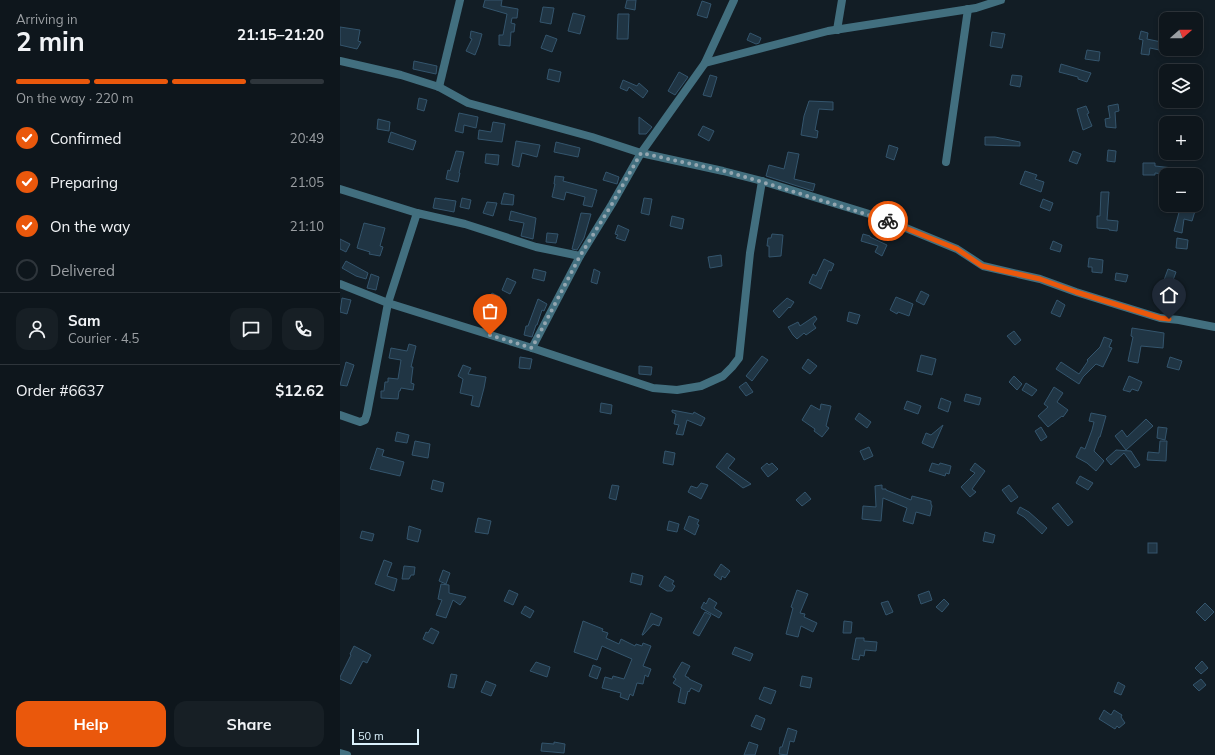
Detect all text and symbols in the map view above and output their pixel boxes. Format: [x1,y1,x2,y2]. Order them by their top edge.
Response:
text: Arriving in [16,11,78,27]
north arrow [1159,12,1203,56]
map controls [1159,12,1203,212]
text: 2 min [16,25,85,58]
text: 21:15–21:20 [237,25,324,44]
button: layers [1159,64,1203,108]
text: On the way · 220 m [16,90,133,106]
button: + [1159,116,1203,160]
icon: check [16,127,38,149]
text: Confirmed [50,129,121,148]
text: 20:49 [290,130,324,146]
button: − [1159,168,1203,212]
icon: check [16,171,38,193]
text: Preparing [50,173,118,192]
text: 21:05 [290,174,324,190]
courier [868,201,908,241]
icon: bike [877,210,899,232]
icon: check [16,215,38,237]
text: On the way [50,217,130,236]
text: 21:10 [290,218,324,234]
text: Delivered [50,261,115,280]
pin [1152,278,1186,319]
icon: home [1158,284,1180,306]
pin [473,294,507,335]
icon: bag [479,300,501,322]
button: person [16,308,58,350]
button: chat [230,308,272,350]
button: phone [282,308,324,350]
text: Sam [68,311,100,330]
text: Courier · 4.5 [68,330,139,346]
text: Order #6637 [16,381,104,400]
text: $12.62 [275,381,324,400]
button: Help [16,701,166,747]
button: Share [174,701,324,747]
scale bar [352,727,419,746]
text: 50 m [358,729,384,743]

